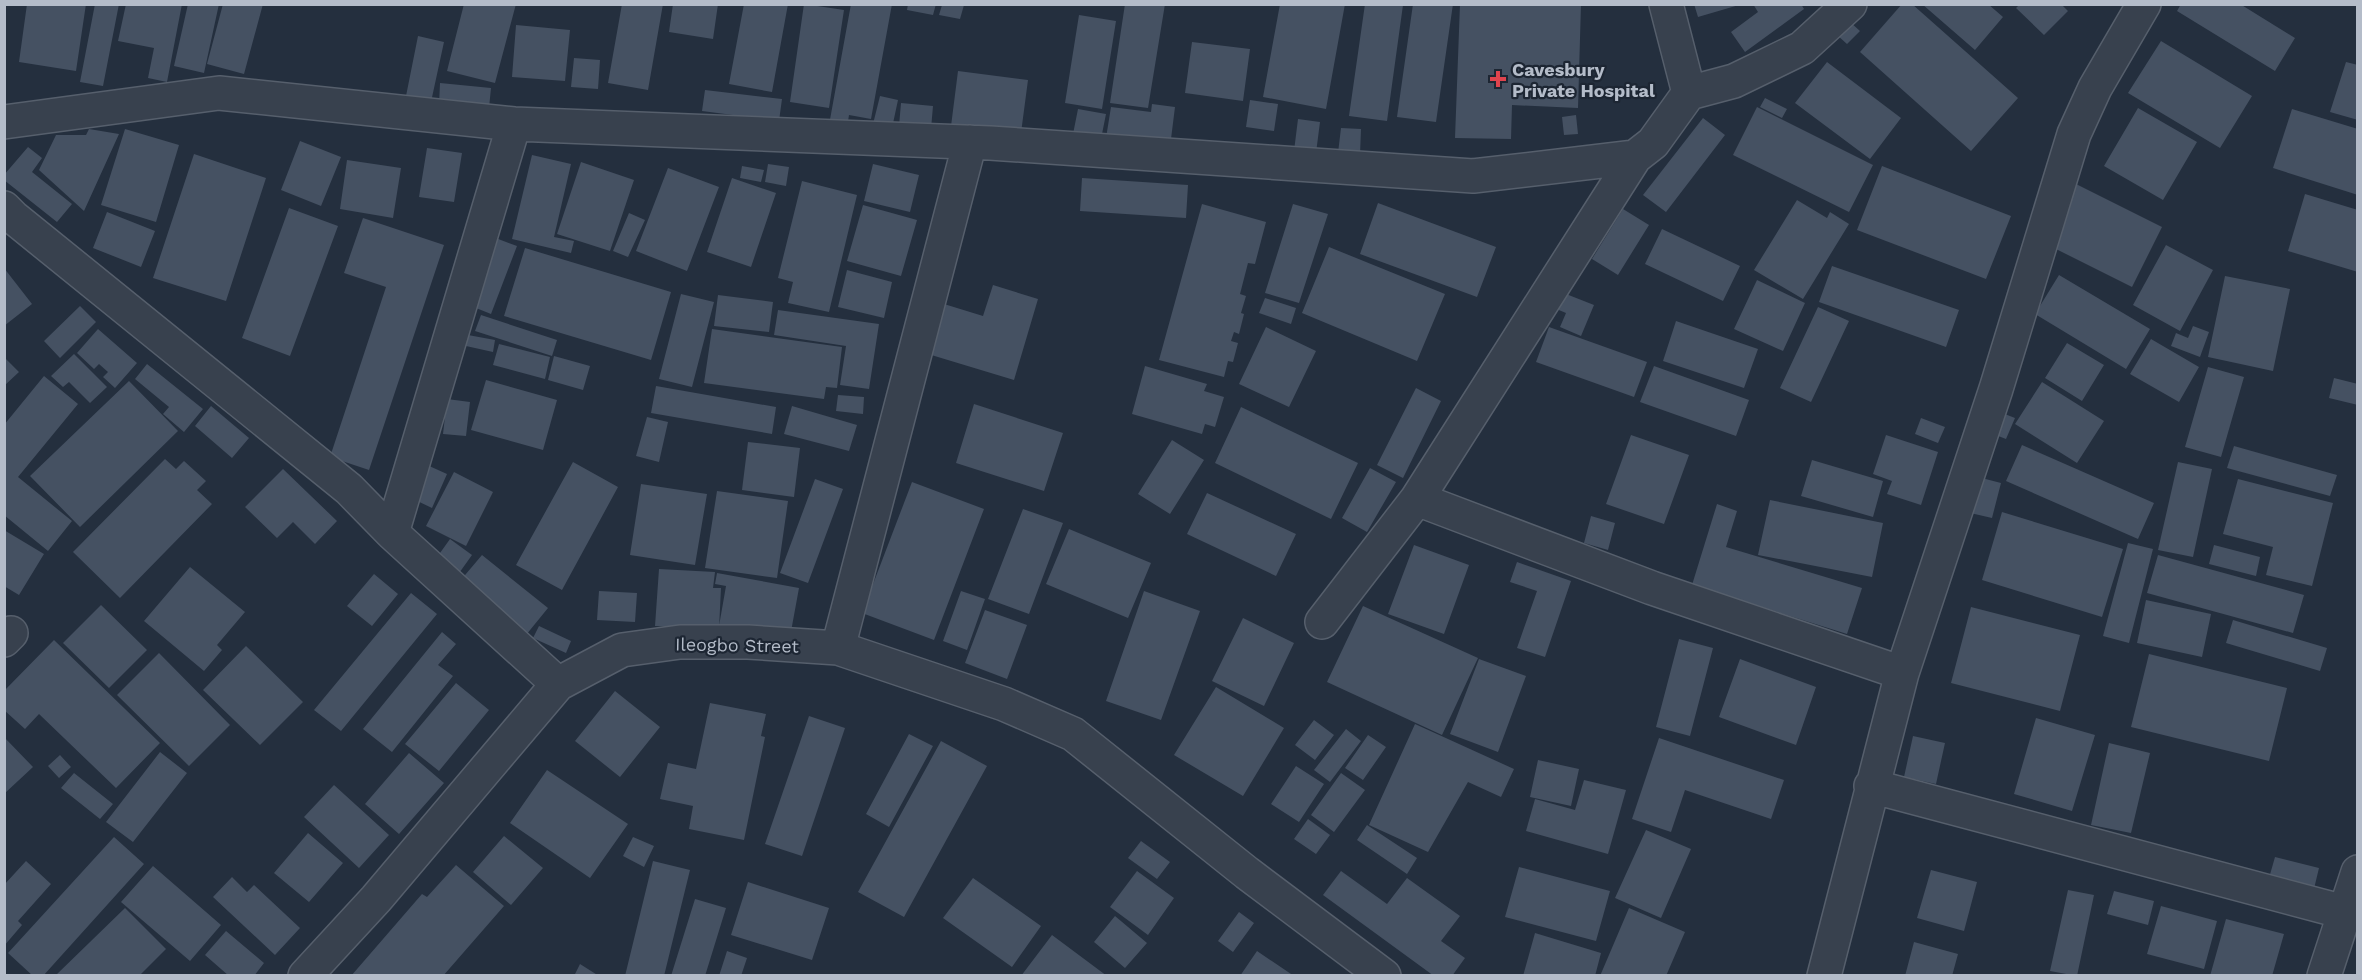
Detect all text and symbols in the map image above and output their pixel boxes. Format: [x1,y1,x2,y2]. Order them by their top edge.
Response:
place label: Cavesbury Private Hospital [1512,59,1655,101]
marker: Cavesbury Private Hospital [1489,70,1507,88]
street label: Ileogbo Street [675,633,800,657]

